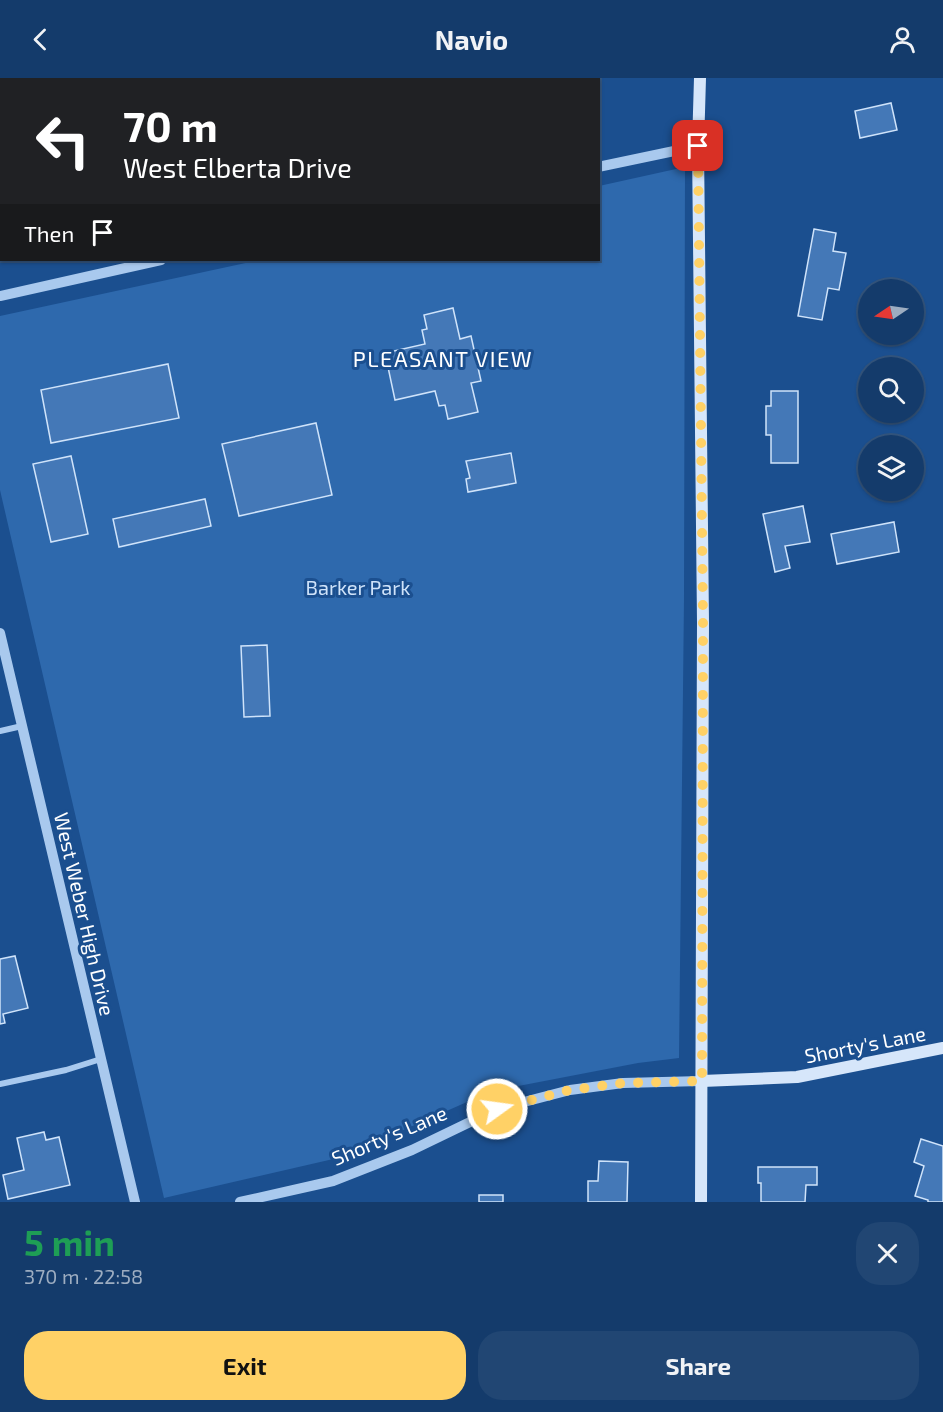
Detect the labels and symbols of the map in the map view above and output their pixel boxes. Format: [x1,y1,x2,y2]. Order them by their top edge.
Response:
pin [672,120,723,171]
north arrow [858,279,924,345]
district label: PLEASANT VIEW [353,345,533,371]
park label: Barker Park [306,575,410,599]
street label: West Weber High Drive [50,810,120,1018]
street label: Shorty's Lane [802,1021,928,1067]
position arrow [465,1077,529,1141]
street label: Shorty's Lane [328,1100,450,1170]

